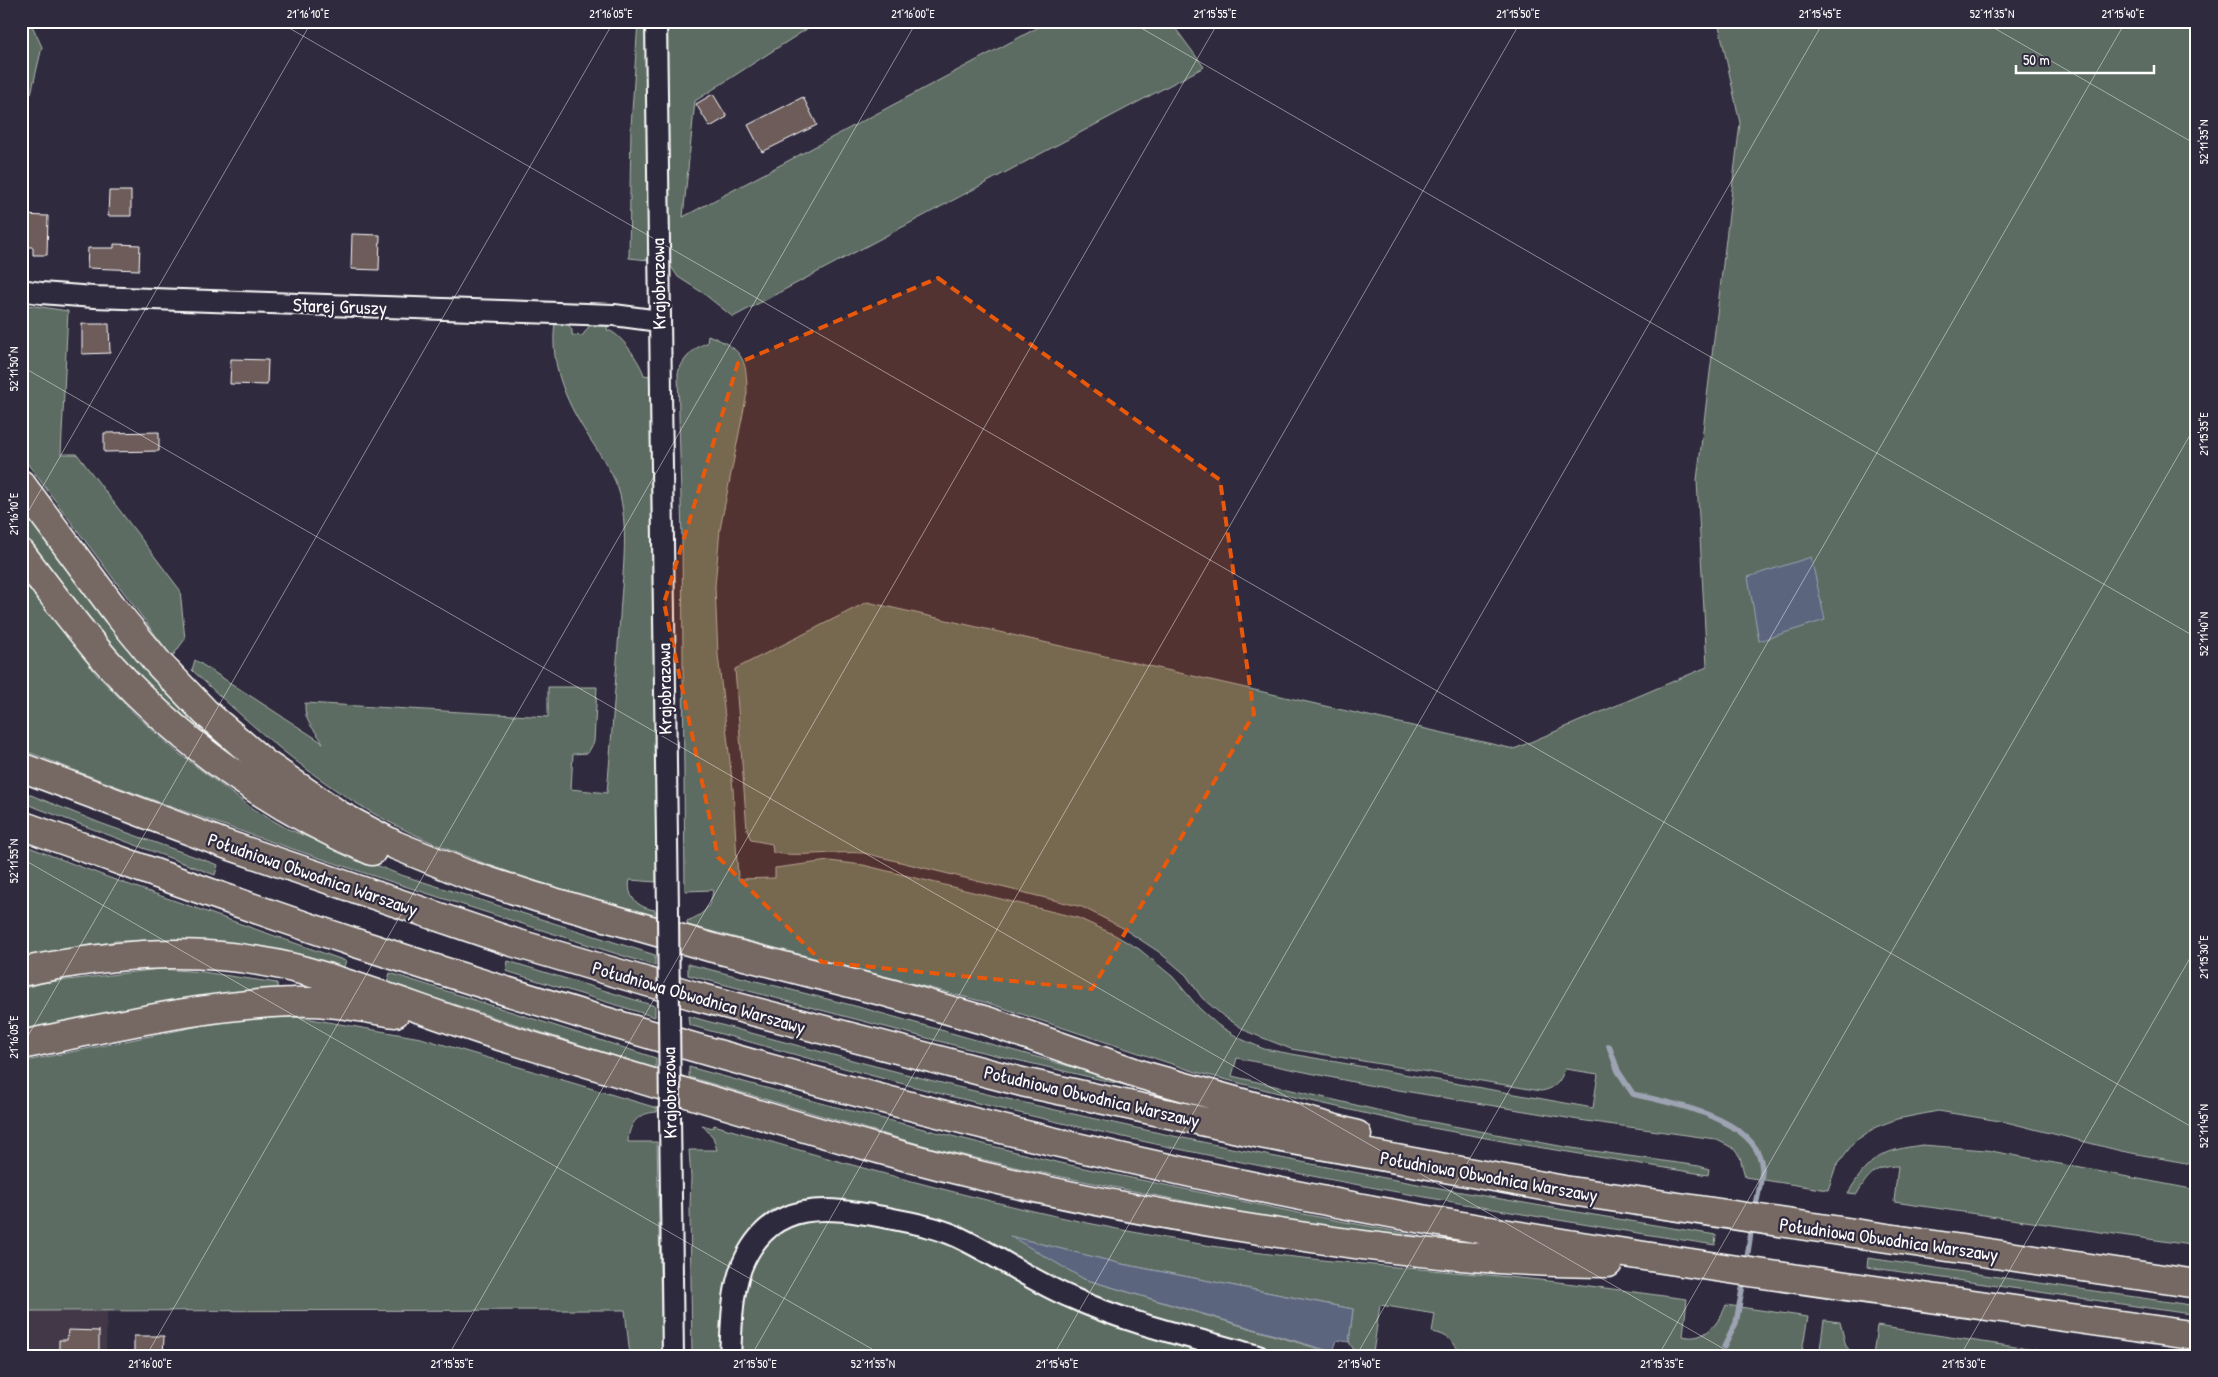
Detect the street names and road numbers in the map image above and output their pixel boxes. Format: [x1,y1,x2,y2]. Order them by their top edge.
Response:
street label: Krajobrazowa [644,238,672,330]
street label: Starej Gruszy [293,291,387,321]
street label: Krajobrazowa [650,643,678,735]
street label: Południowa Obwodnica Warszawy [204,826,422,922]
street label: Południowa Obwodnica Warszawy [589,954,809,1040]
street label: Krajobrazowa [655,1047,683,1139]
street label: Południowa Obwodnica Warszawy [982,1059,1202,1133]
street label: Południowa Obwodnica Warszawy [1378,1144,1600,1208]
street label: Południowa Obwodnica Warszawy [1778,1211,2000,1267]

